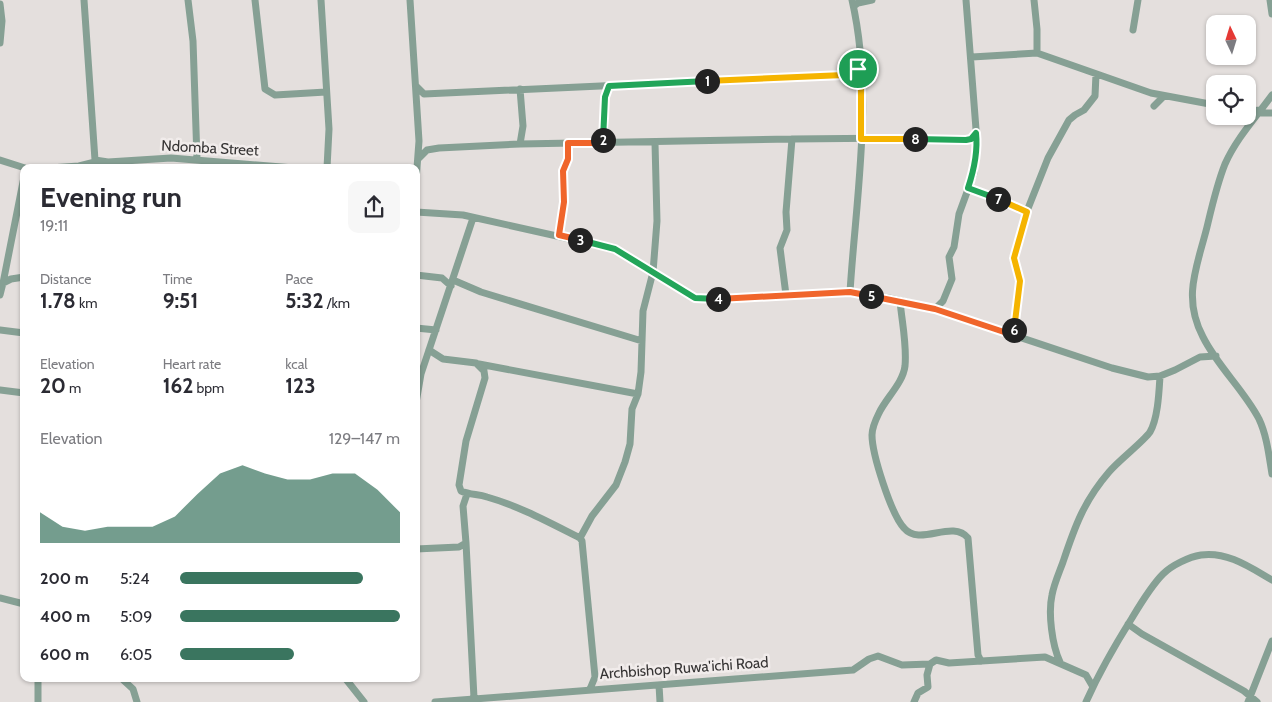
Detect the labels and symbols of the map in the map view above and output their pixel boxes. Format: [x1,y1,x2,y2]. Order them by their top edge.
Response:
north arrow [1206,15,1256,65]
pin [837,48,879,90]
pin: 1 [694,68,720,94]
pin: 8 [902,126,928,152]
pin: 2 [590,128,616,152]
street label: Ndomba Street [161,136,259,160]
pin: 7 [986,186,1010,212]
pin: 3 [568,228,592,252]
pin: 5 [858,284,884,308]
pin: 4 [706,286,730,312]
pin: 6 [1002,318,1026,342]
street label: Archbishop Ruwa'ichi Road [599,653,769,683]

